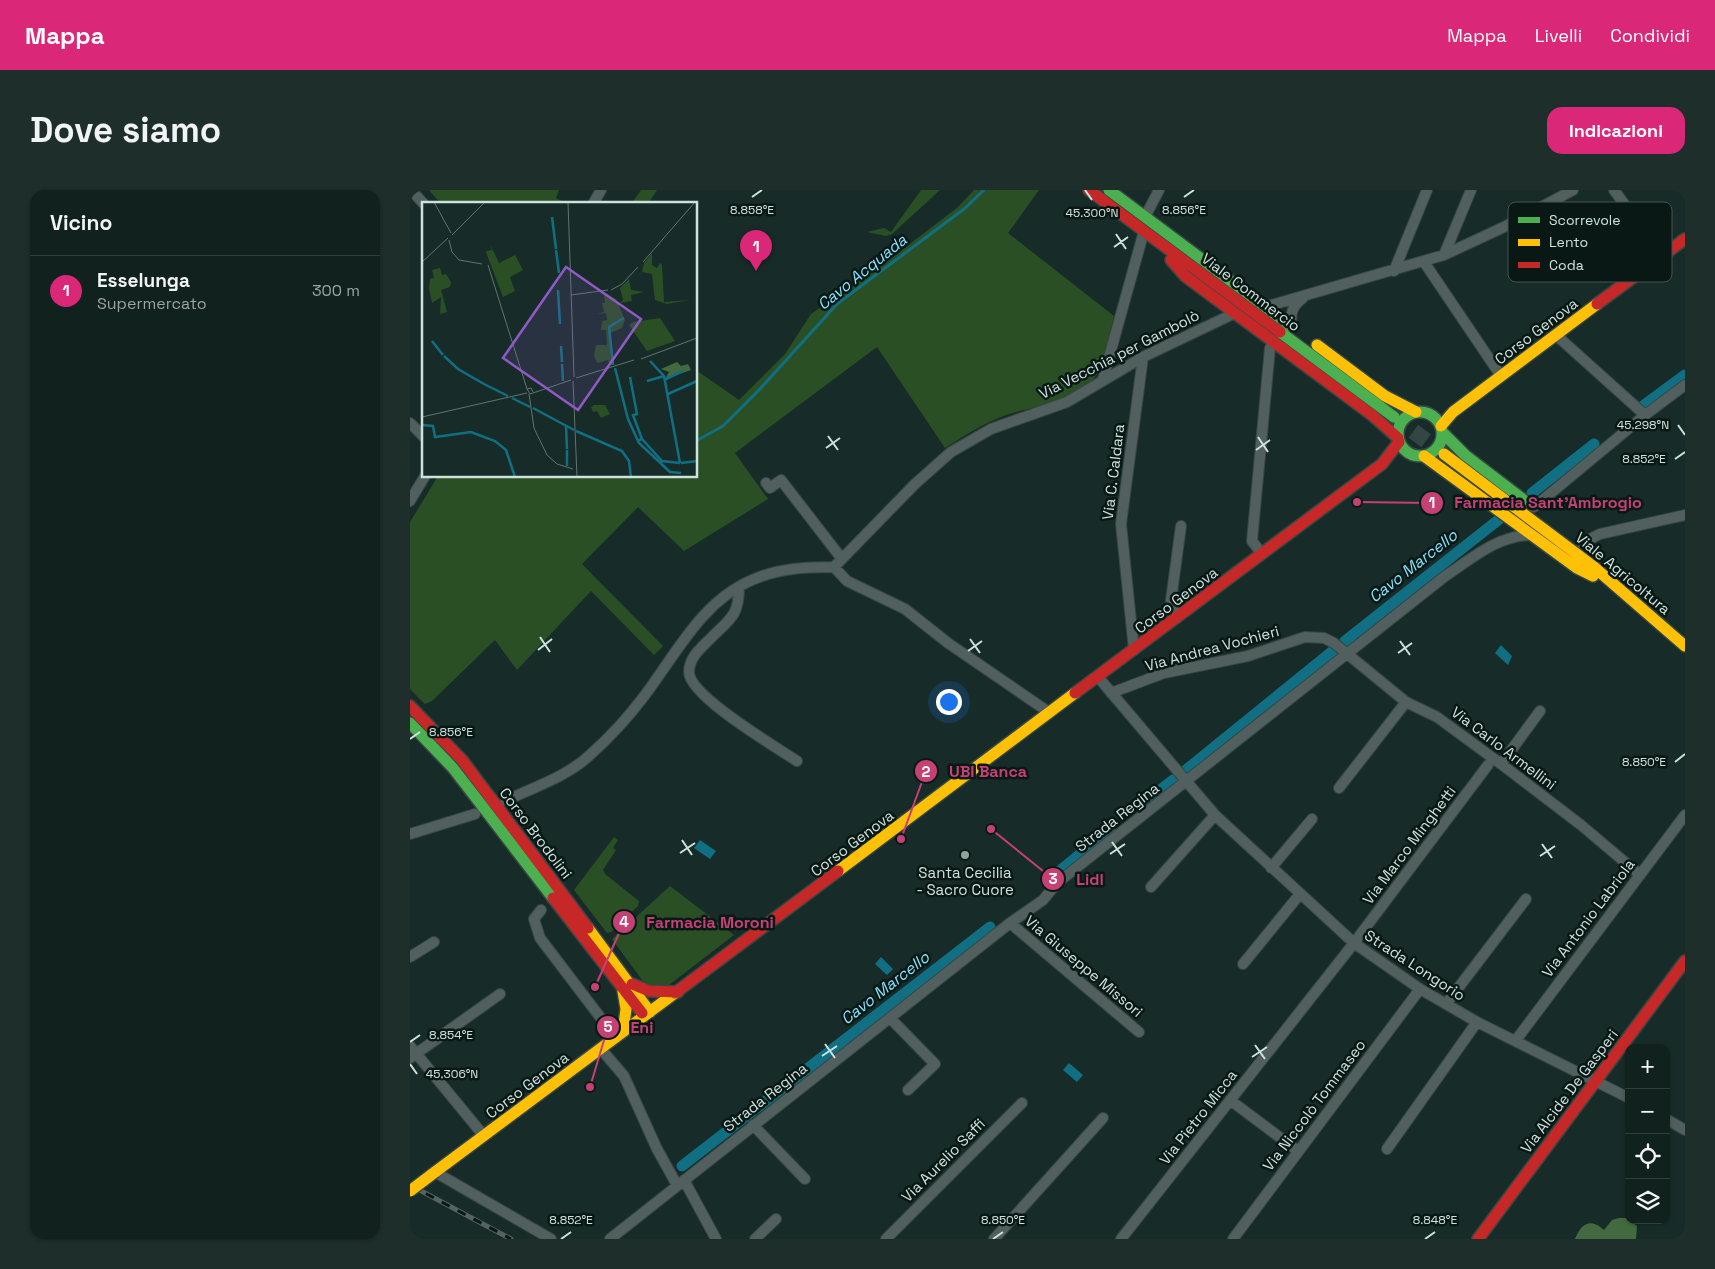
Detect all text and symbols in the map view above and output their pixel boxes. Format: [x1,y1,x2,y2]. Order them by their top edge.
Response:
text: Mappa [25,20,105,51]
text: Mappa [1447,24,1507,47]
text: Livelli [1535,24,1582,47]
text: Condividi [1610,24,1690,47]
button: Indicazioni [1547,107,1685,154]
text: Dove siamo [30,108,221,152]
inset map [422,202,698,478]
text: 8.858°E [730,202,774,218]
text: 8.856°E [1162,202,1206,218]
legend [1508,202,1672,282]
text: 45.300°N [1066,205,1118,221]
text: Vicino [50,209,112,236]
text: Scorrevole [1549,211,1621,229]
water label: Cavo Acquada [813,229,912,315]
pin: 1 [740,230,772,271]
text: Lento [1549,233,1588,251]
street label: Viale Commercio [1198,249,1304,335]
text: Coda [1549,256,1584,274]
text: Esselunga [97,268,190,293]
text: 1 [62,280,70,301]
text: 300 m [312,280,360,301]
text: Supermercato [97,293,207,314]
street label: Corso Genova [1491,293,1581,368]
street label: Via Vecchia per Gambolò [1036,305,1202,403]
text: 45.298°N [1617,417,1669,433]
street label: Via C. Caldara [1098,423,1128,521]
text: 8.852°E [1622,451,1666,467]
callout: Farmacia Sant'Ambrogio [1420,487,1652,518]
text: Farmacia Sant'Ambrogio [1454,492,1642,513]
text: 1 [1429,493,1435,512]
water label: Cavo Marcello [1364,524,1462,607]
street label: Viale Agricoltura [1572,528,1675,619]
street label: Corso Genova [1131,562,1221,637]
street label: Via Andrea Vochieri [1143,621,1281,675]
your location [936,689,962,715]
street label: Via Carlo Armellini [1448,702,1560,794]
text: 8.856°E [429,724,473,740]
text: 8.850°E [1622,754,1666,770]
callout: UBI Banca [914,756,1037,787]
text: UBI Banca [949,761,1027,782]
text: 2 [922,762,931,781]
street label: Strada Regina [1071,778,1163,856]
street label: Via Marco Minghetti [1358,782,1460,908]
street label: Corso Brodolini [496,784,576,882]
street label: Corso Genova [807,805,897,880]
marker: Santa Cecilia - Sacro Cuore [959,849,971,861]
street label: Via Antonio Labriola [1537,855,1639,981]
place label: Santa Cecilia - Sacro Cuore [916,863,1014,899]
callout: Lidl [1041,864,1113,895]
text: 3 [1048,869,1058,888]
text: Lidl [1076,869,1104,890]
callout: Farmacia Moroni [611,906,784,937]
street label: Via Giuseppe Missori [1021,911,1147,1021]
text: 4 [619,912,629,931]
text: Farmacia Moroni [646,912,774,933]
street label: Strada Longorio [1361,925,1469,1005]
water label: Cavo Marcello [836,946,934,1029]
callout: Eni [596,1012,664,1043]
text: 5 [603,1017,613,1036]
text: Eni [631,1017,653,1038]
street label: Via Alcide De Gasperi [1516,1025,1622,1157]
text: 8.854°E [429,1027,473,1043]
street label: Via Niccolò Tommaseo [1258,1036,1370,1174]
map controls [1625,1044,1670,1224]
button: + [1625,1044,1670,1089]
street label: Corso Genova [482,1047,572,1122]
street label: Strada Regina [719,1058,811,1136]
street label: Via Pietro Micca [1155,1065,1241,1168]
text: 45.306°N [426,1066,478,1082]
button: − [1625,1089,1670,1134]
street label: Via Aurelio Saffi [897,1114,989,1206]
button: locate [1625,1134,1670,1179]
button: layers [1625,1179,1670,1224]
text: 8.852°E [549,1212,593,1228]
text: 8.850°E [981,1212,1025,1228]
text: 8.848°E [1413,1212,1457,1228]

